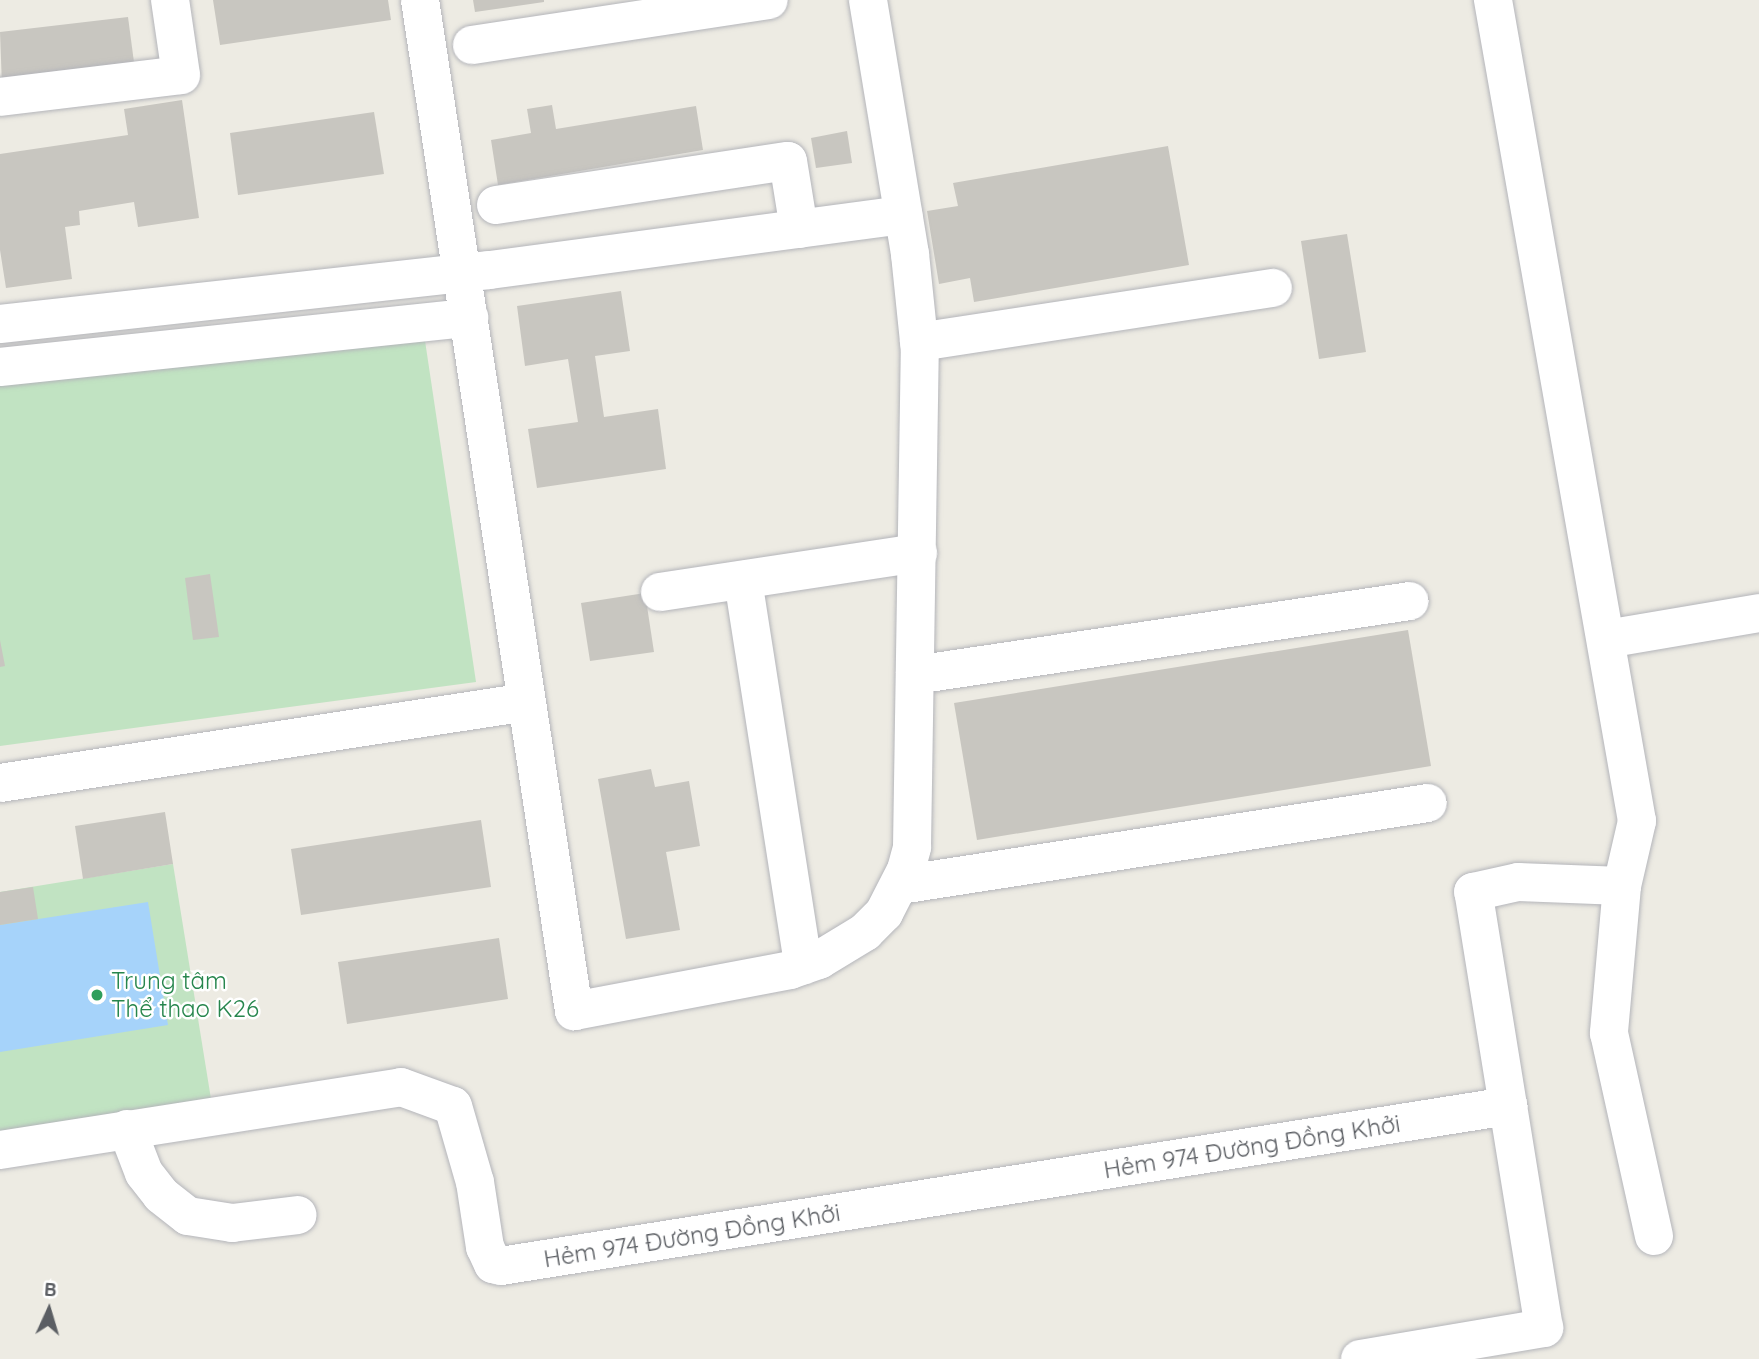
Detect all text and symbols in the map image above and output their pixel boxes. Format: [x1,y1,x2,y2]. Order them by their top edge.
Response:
place label: Trung tâm Thể thao K26 [111,967,259,1023]
marker: Trung tâm Thể thao K26 [89,987,105,1003]
street label: Hẻm 974 Đường Đồng Khởi [1102,1109,1402,1185]
street label: Hẻm 974 Đường Đồng Khởi [542,1198,842,1274]
north arrow [14,1275,84,1345]
text: B [43,1277,58,1301]

